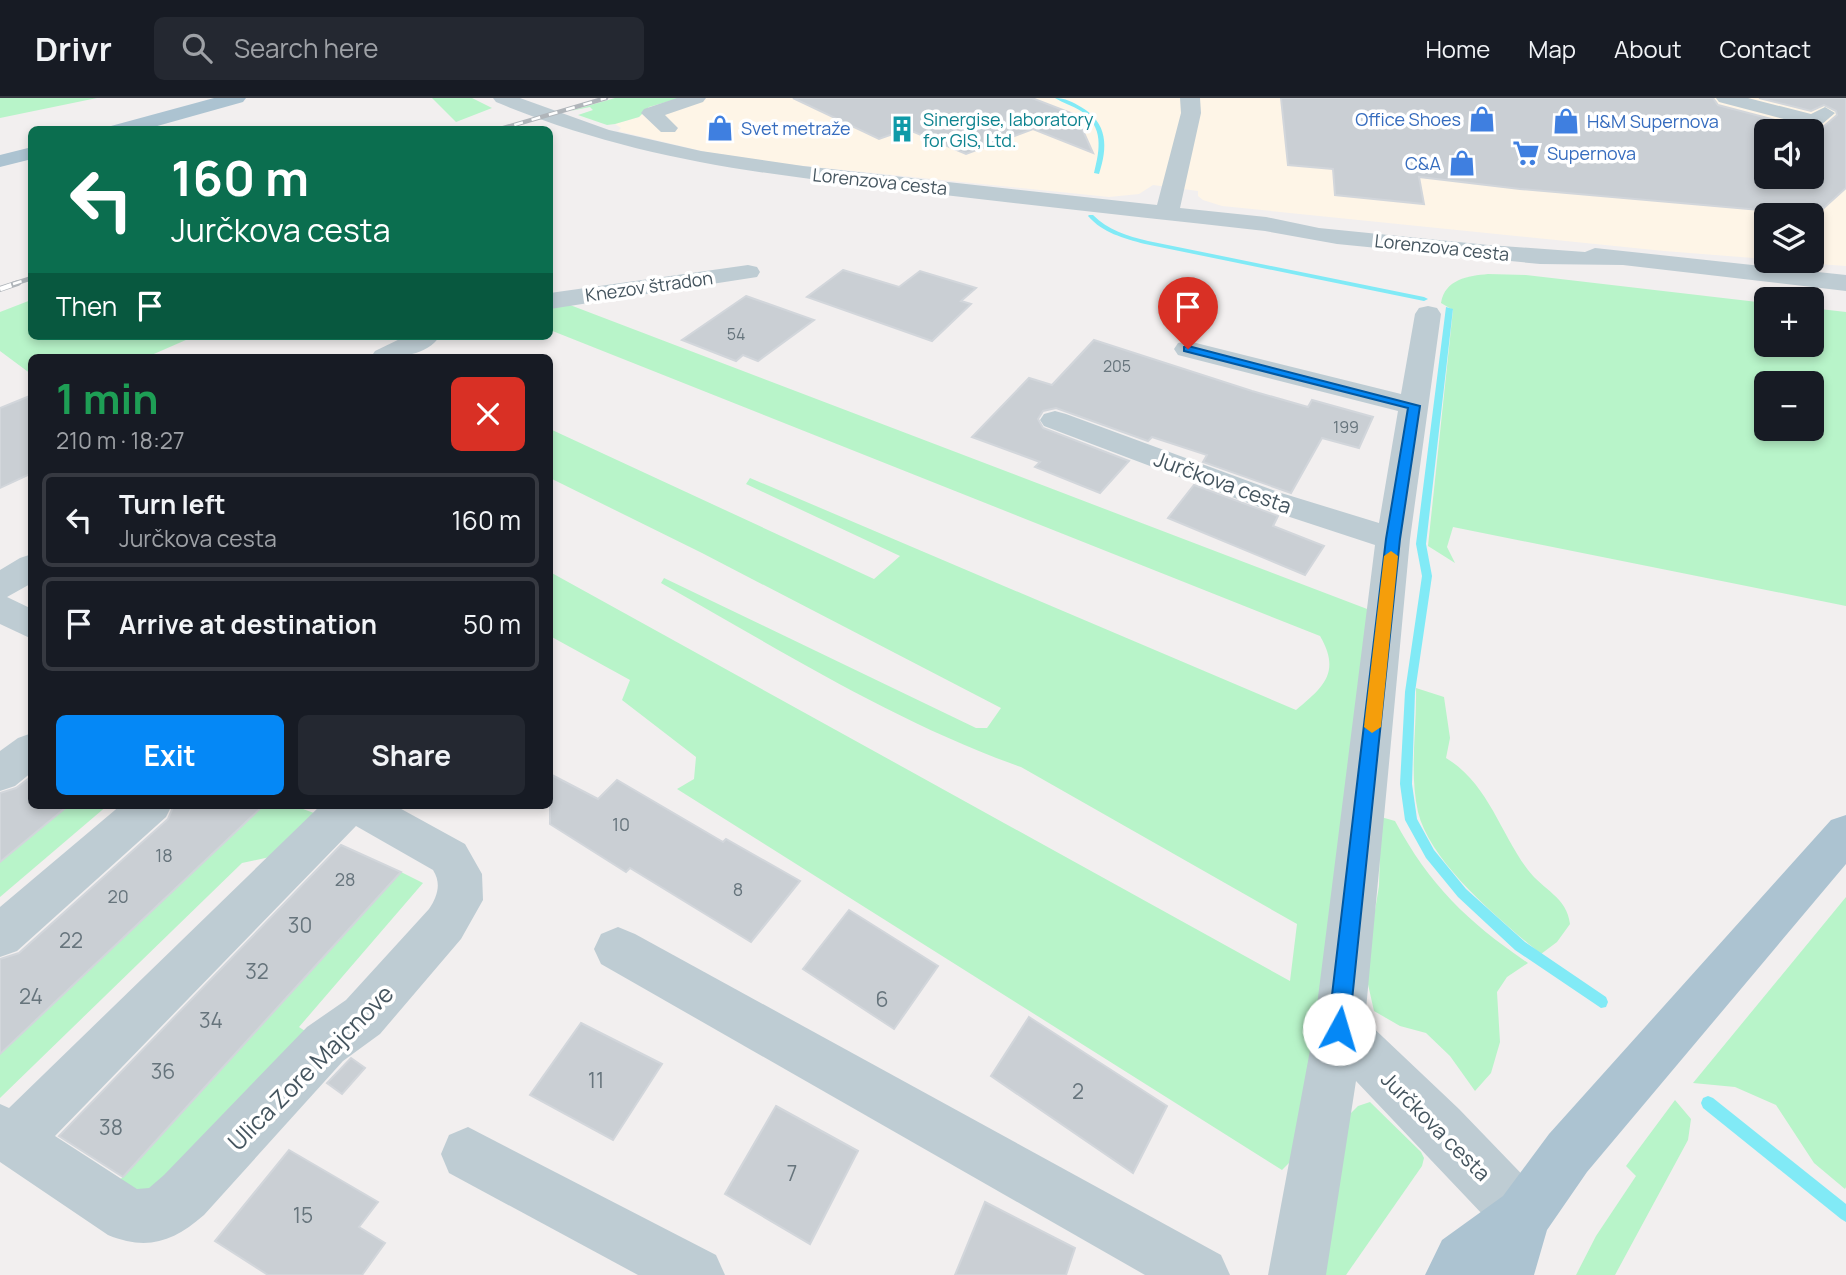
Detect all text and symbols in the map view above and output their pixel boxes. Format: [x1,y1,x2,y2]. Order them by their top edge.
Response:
search box [154,17,644,80]
text: Drivr [35,26,112,71]
icon: search [178,29,216,67]
text: Search here [234,30,378,66]
text: Home [1425,32,1490,65]
text: Map [1528,32,1576,65]
text: About [1614,32,1682,65]
text: Contact [1720,32,1811,65]
shop icon: Office Shoes [1467,104,1497,134]
shop icon: H&M Supernova [1551,106,1581,136]
place label: Sinergise, laboratory for GIS, Ltd. [923,107,1094,152]
place label: Office Shoes [1355,107,1461,131]
place label: H&M Supernova [1587,109,1719,133]
shop icon: Svet metraže [705,113,735,143]
building icon: Sinergise, laboratory for GIS, Ltd. [887,114,917,144]
place label: Svet metraže [741,116,851,140]
map controls [1754,119,1824,441]
button: sound [1754,119,1824,189]
supermarket icon: Supernova [1511,138,1541,168]
place label: Supernova [1547,141,1636,165]
text: 160 m [171,144,309,211]
shop icon: C&A [1447,148,1477,178]
place label: C&A [1405,151,1442,175]
icon: left [56,154,147,245]
street label: Lorenzova cesta [811,162,949,200]
button: layers [1754,203,1824,273]
text: Jurčkova cesta [171,208,390,252]
street label: Lorenzova cesta [1373,228,1511,266]
street label: Knezov štradon [584,265,714,307]
pin [1158,277,1218,349]
icon: arrive [131,287,169,325]
button: + [1754,287,1824,357]
text: Then [56,288,117,324]
icon: arrive [1169,288,1207,326]
house number: 54 [727,323,745,345]
house number: 205 [1103,355,1131,377]
text: 1 min [56,369,159,427]
button: − [1754,371,1824,441]
button: close [451,377,525,451]
house number: 199 [1333,416,1359,438]
text: 210 m · 18:27 [56,424,184,456]
street label: Jurčkova cesta [1151,444,1295,520]
text: Turn left [119,486,226,522]
icon: left [60,501,98,539]
text: 160 m [452,502,521,538]
text: Jurčkova cesta [119,522,277,554]
icon: arrive [60,605,98,643]
text: Arrive at destination [119,606,377,642]
text: 50 m [463,606,521,642]
button: Exit [56,715,284,795]
button: Share [298,715,525,795]
house number: 10 [612,812,630,836]
house number: 18 [155,843,173,867]
house number: 28 [335,867,355,891]
house number: 8 [733,877,743,901]
house number: 20 [107,884,129,908]
house number: 30 [288,911,312,939]
house number: 22 [59,926,83,954]
house number: 32 [245,957,269,985]
street label: Ulica Zore Majcnove [220,977,400,1157]
house number: 24 [19,982,43,1010]
house number: 6 [875,985,889,1013]
position arrow [1302,992,1376,1066]
house number: 34 [199,1006,223,1034]
house number: 36 [151,1057,175,1085]
street label: Jurčkova cesta [1375,1065,1497,1187]
house number: 11 [588,1066,604,1094]
house number: 2 [1072,1077,1084,1105]
house number: 38 [99,1113,123,1141]
house number: 7 [787,1159,797,1187]
house number: 15 [293,1201,313,1229]

